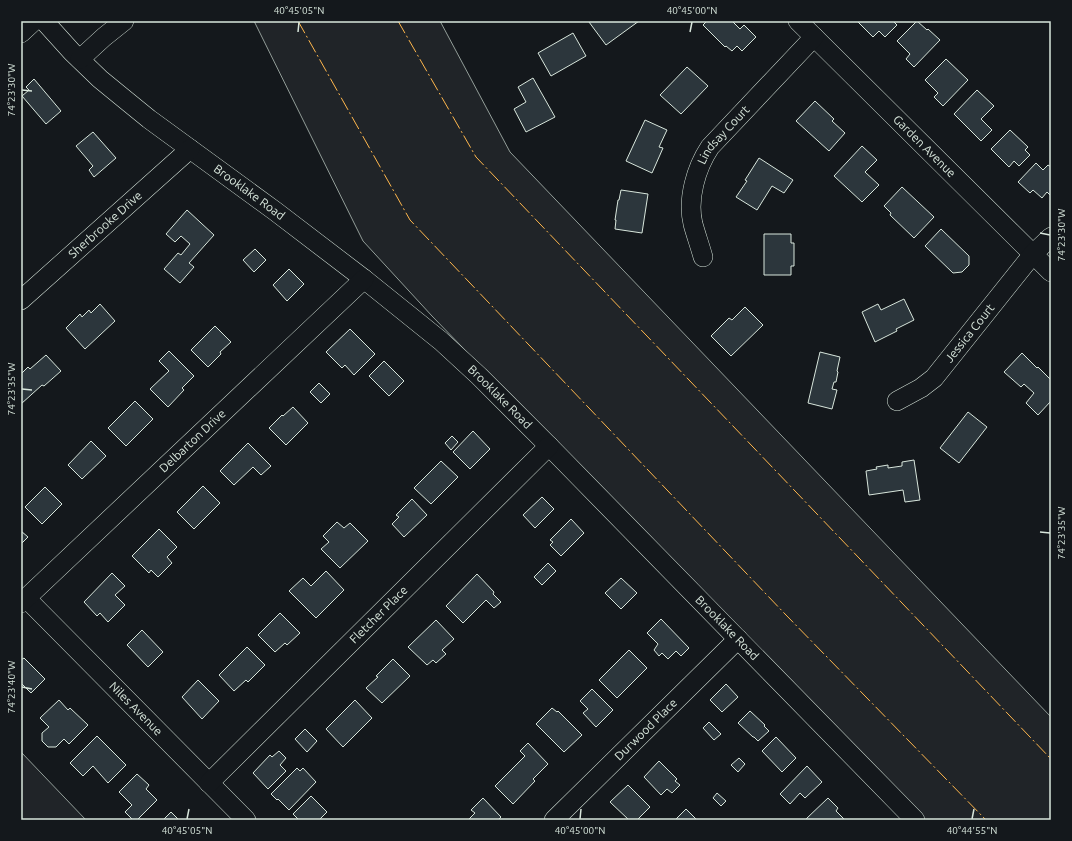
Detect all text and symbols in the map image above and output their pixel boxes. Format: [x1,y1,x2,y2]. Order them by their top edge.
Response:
text: 40°45'05"N [274,5,324,16]
text: 40°45'00"N [667,5,717,16]
text: 74°23'30"W [6,64,17,116]
street label: Lindsay Court [695,102,752,166]
street label: Garden Avenue [891,112,959,180]
street label: Brooklake Road [212,162,287,222]
street label: Sherbrooke Drive [66,188,144,260]
text: 74°23'30"W [1056,209,1067,261]
street label: Jessica Court [942,301,997,365]
street label: Brooklake Road [466,362,535,431]
text: 74°23'35"W [6,363,17,415]
street label: Delbarton Drive [157,406,228,475]
text: 74°23'35"W [1056,507,1067,559]
street label: Fletcher Place [347,583,410,646]
street label: Brooklake Road [693,593,762,662]
text: 74°23'40"W [6,661,17,713]
street label: Niles Avenue [107,679,165,738]
street label: Durwood Place [612,696,679,763]
text: 40°45'05"N [162,825,212,836]
text: 40°45'00"N [555,825,605,836]
text: 40°44'55"N [947,825,997,836]

